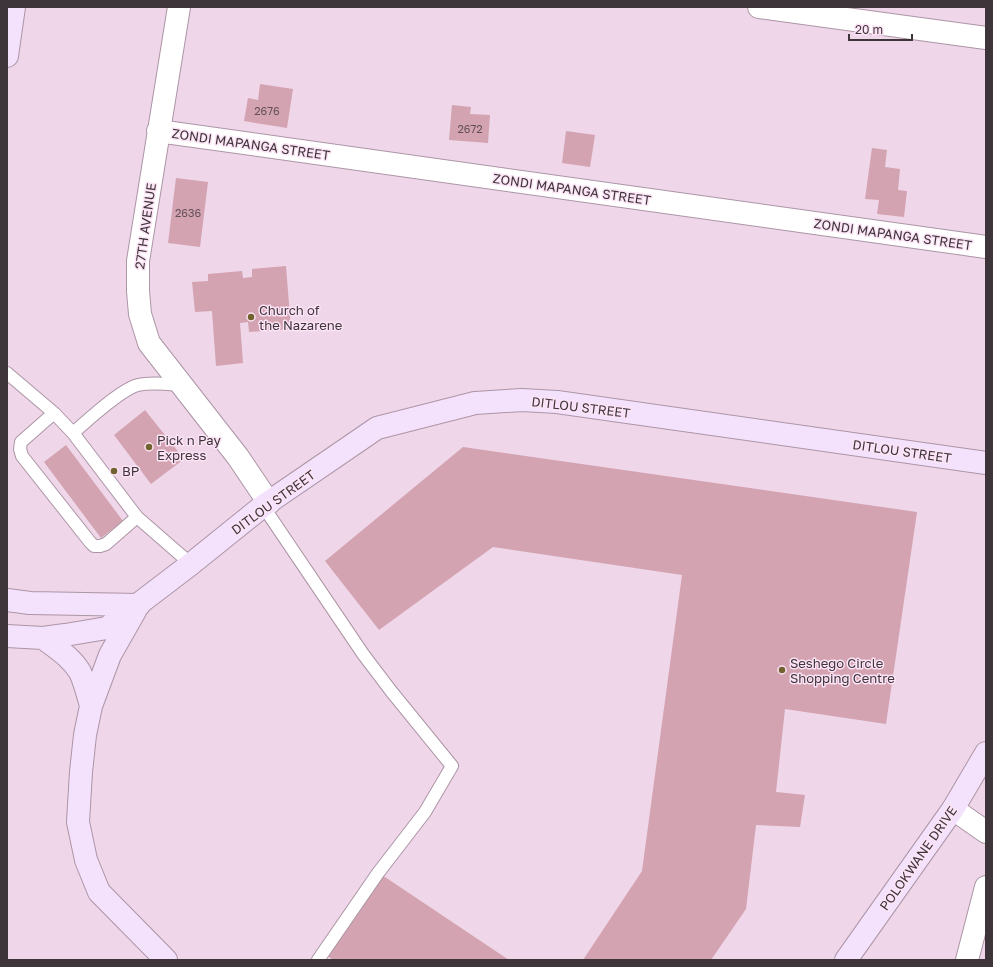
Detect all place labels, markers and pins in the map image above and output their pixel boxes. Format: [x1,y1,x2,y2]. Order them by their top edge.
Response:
place label: Church of the Nazarene [259,302,342,333]
marker: Church of the Nazarene [246,312,256,322]
place label: Pick n Pay Express [157,432,221,463]
marker: Pick n Pay Express [144,442,154,452]
place label: BP [122,463,139,479]
marker: BP [109,466,119,476]
place label: Seshego Circle Shopping Centre [790,655,895,686]
marker: Seshego Circle Shopping Centre [777,665,787,675]

